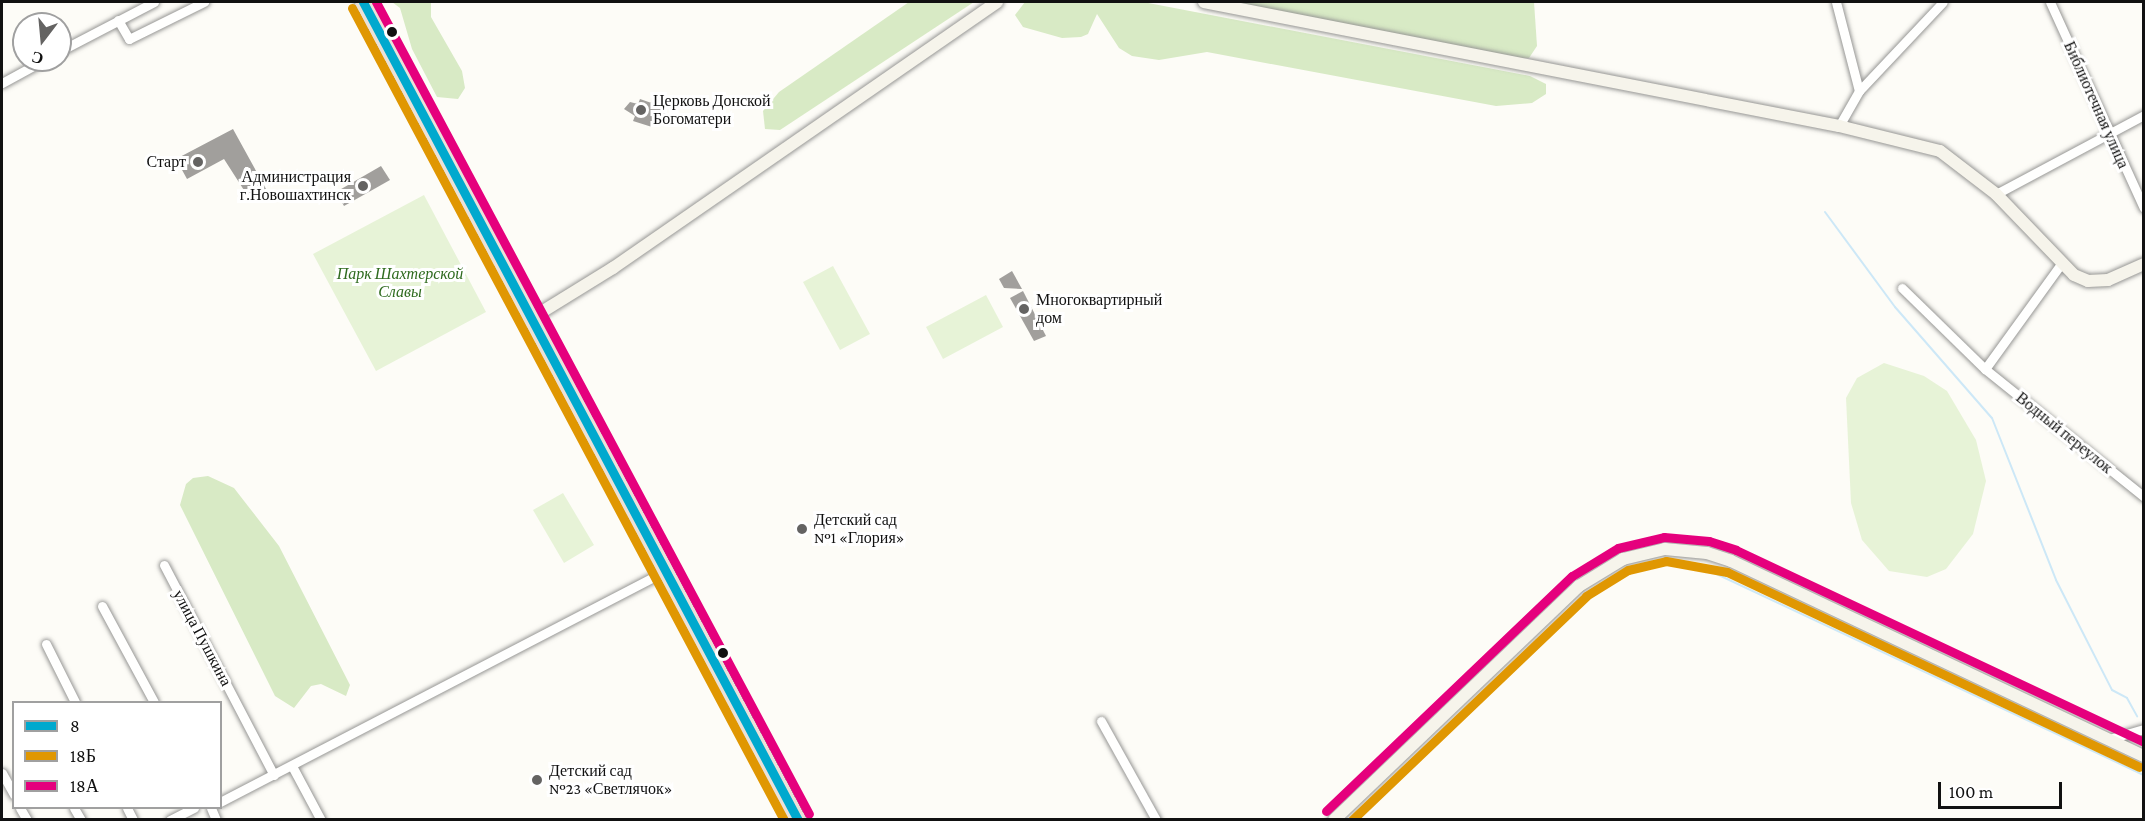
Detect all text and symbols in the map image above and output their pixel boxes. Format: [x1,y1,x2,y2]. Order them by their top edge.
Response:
north arrow [12,12,72,72]
unlabelled marker [386,26,398,38]
street label: Библиотечная улица [2059,38,2133,172]
text: С [30,48,45,68]
place label: Церковь Донской Богоматери [653,91,771,129]
marker: Церковь Донской Богоматери [634,103,648,117]
place label: Старт [146,152,186,172]
marker: Старт [191,155,205,169]
place label: Администрация г.Новошахтинск [240,167,351,205]
marker: Администрация г.Новошахтинск [356,179,370,193]
park label: Парк Шахтерской Славы [337,264,463,302]
place label: Многоквартирный дом [1036,290,1162,328]
marker: Многоквартирный дом [1017,302,1031,316]
street label: Водный переулок [2012,388,2116,478]
place label: Детский сад №1 «Глория» [814,510,904,548]
marker: Детский сад №1 «Глория» [795,522,809,536]
street label: улица Пушкина [169,587,235,689]
unlabelled marker [717,647,729,659]
legend [12,701,222,809]
text: 8 [70,716,80,736]
text: 18Б [70,746,96,766]
place label: Детский сад №23 «Светлячок» [549,761,672,799]
scale bar [1941,770,2066,808]
marker: Детский сад №23 «Светлячок» [530,773,544,787]
text: 18А [70,776,99,796]
text: 100 m [1949,782,1993,802]

